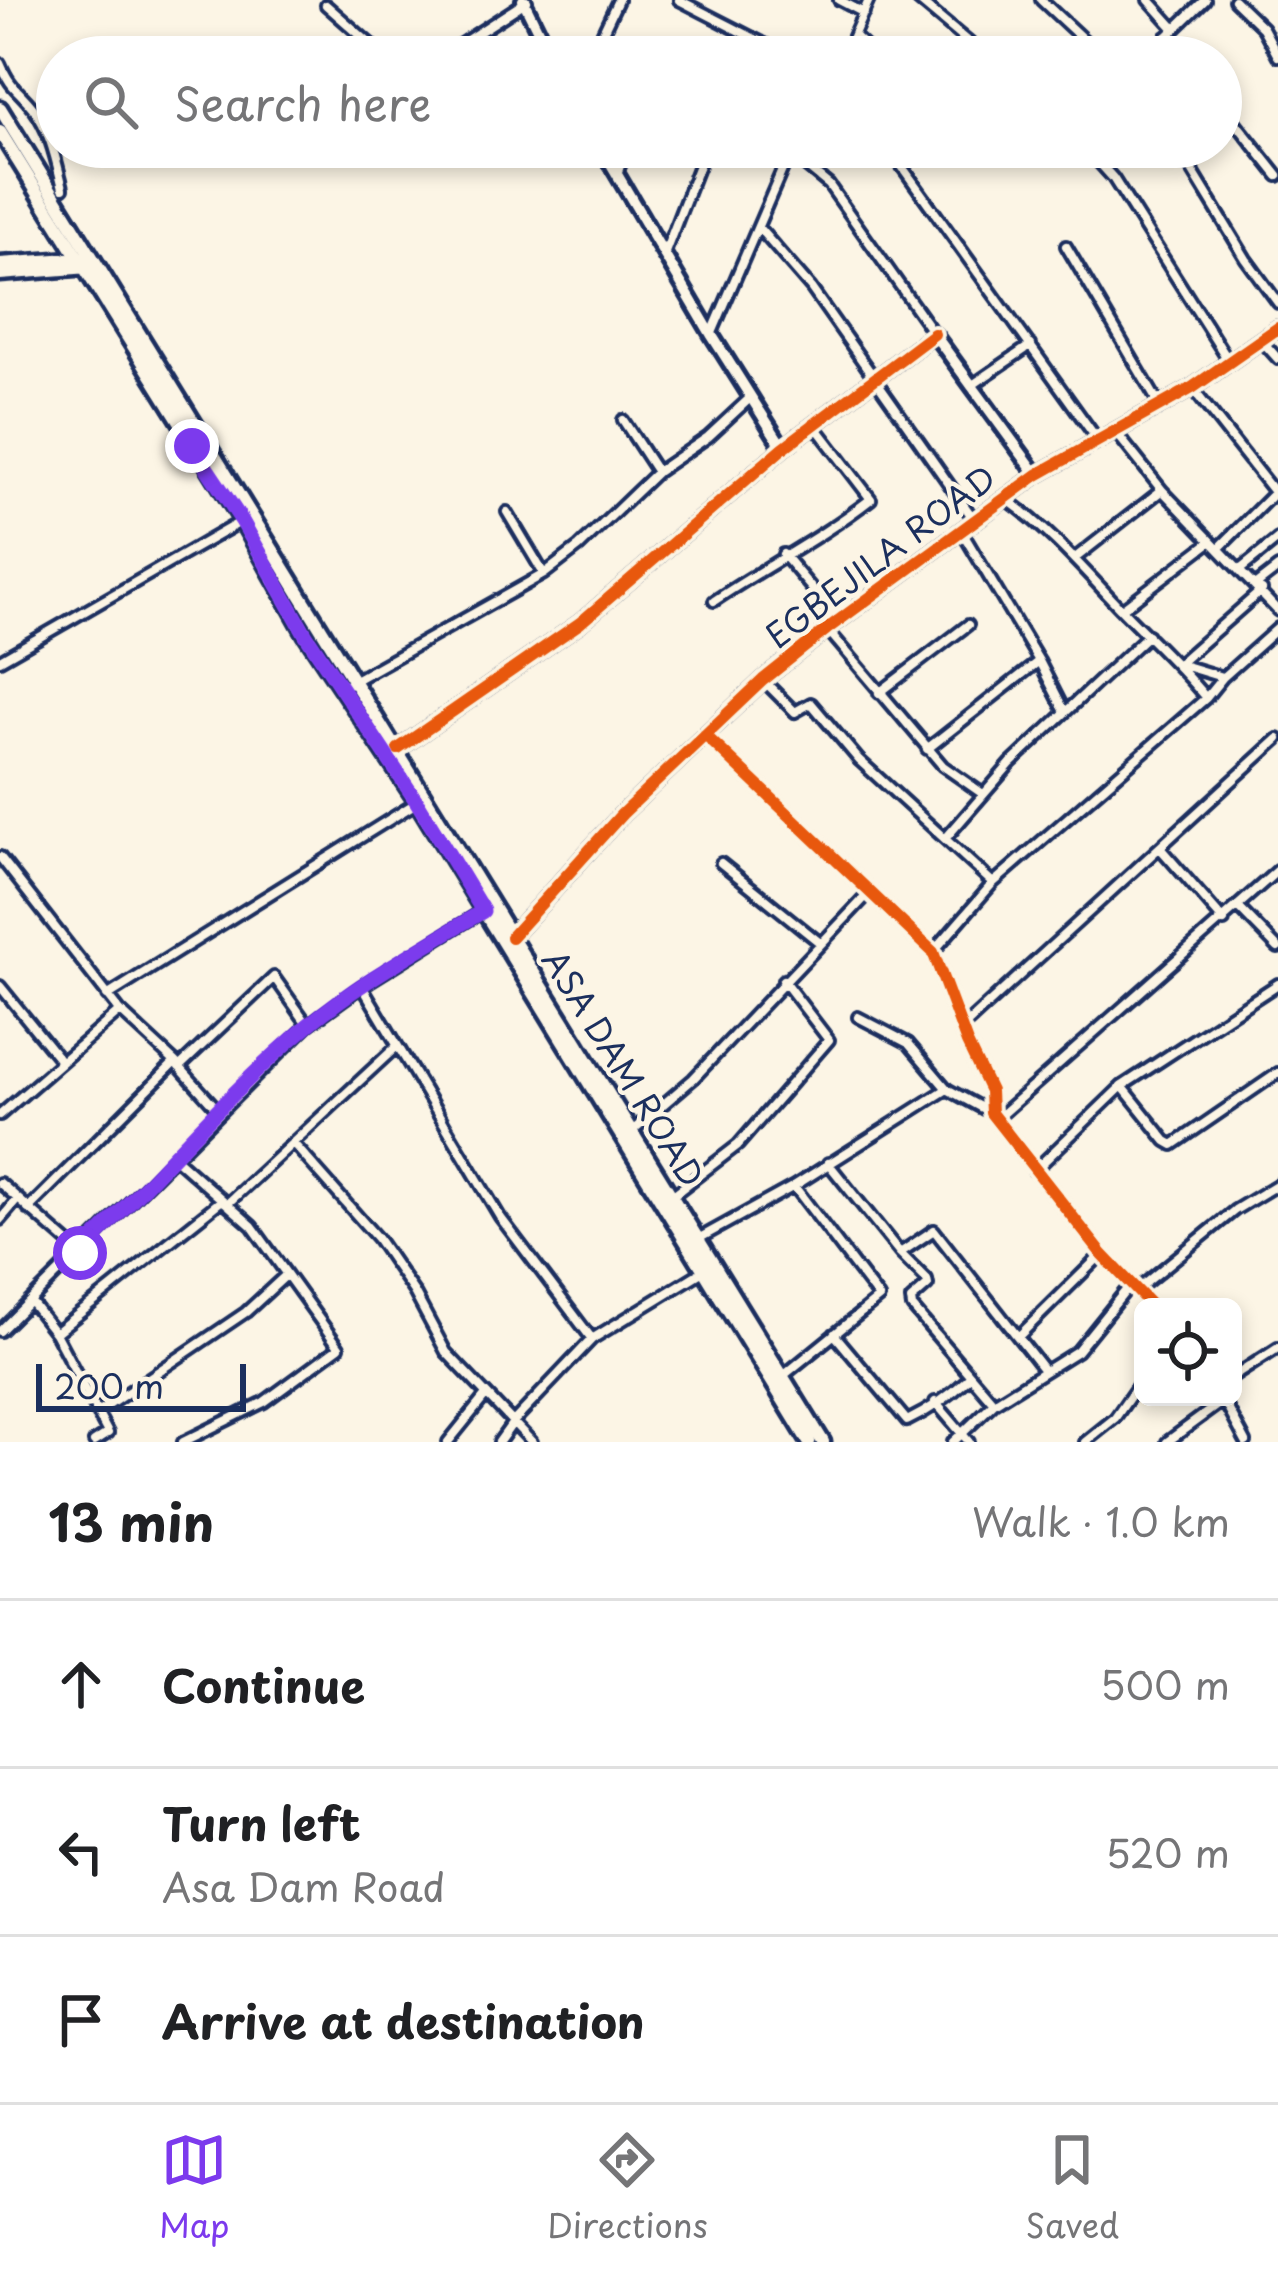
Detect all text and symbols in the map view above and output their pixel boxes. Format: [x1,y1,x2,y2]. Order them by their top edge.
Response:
search box [36,36,1242,168]
text: Search here [174,68,431,136]
icon: search [78,69,144,135]
route end [165,419,219,473]
street label: EGBEJILA ROAD [754,452,1005,659]
street label: ASA DAM ROAD [531,938,718,1196]
route start [53,1226,107,1280]
map controls [1134,1298,1242,1406]
button: locate [1134,1298,1242,1406]
scale bar [36,1358,246,1411]
text: 200 m [54,1360,164,1410]
text: 13 min [48,1482,214,1559]
text: Walk · 1.0 km [972,1491,1230,1550]
text: Continue [162,1650,365,1718]
icon: ahead [48,1651,114,1717]
text: 500 m [1100,1654,1230,1713]
text: Turn left [162,1788,361,1856]
icon: left [48,1819,114,1885]
text: 520 m [1105,1822,1230,1881]
text: Asa Dam Road [162,1856,445,1915]
text: Arrive at destination [162,1986,645,2054]
icon: arrive [48,1987,114,2053]
tab: Map [159,2127,229,2249]
tab: Directions [547,2127,708,2249]
tab: Saved [1025,2127,1119,2249]

